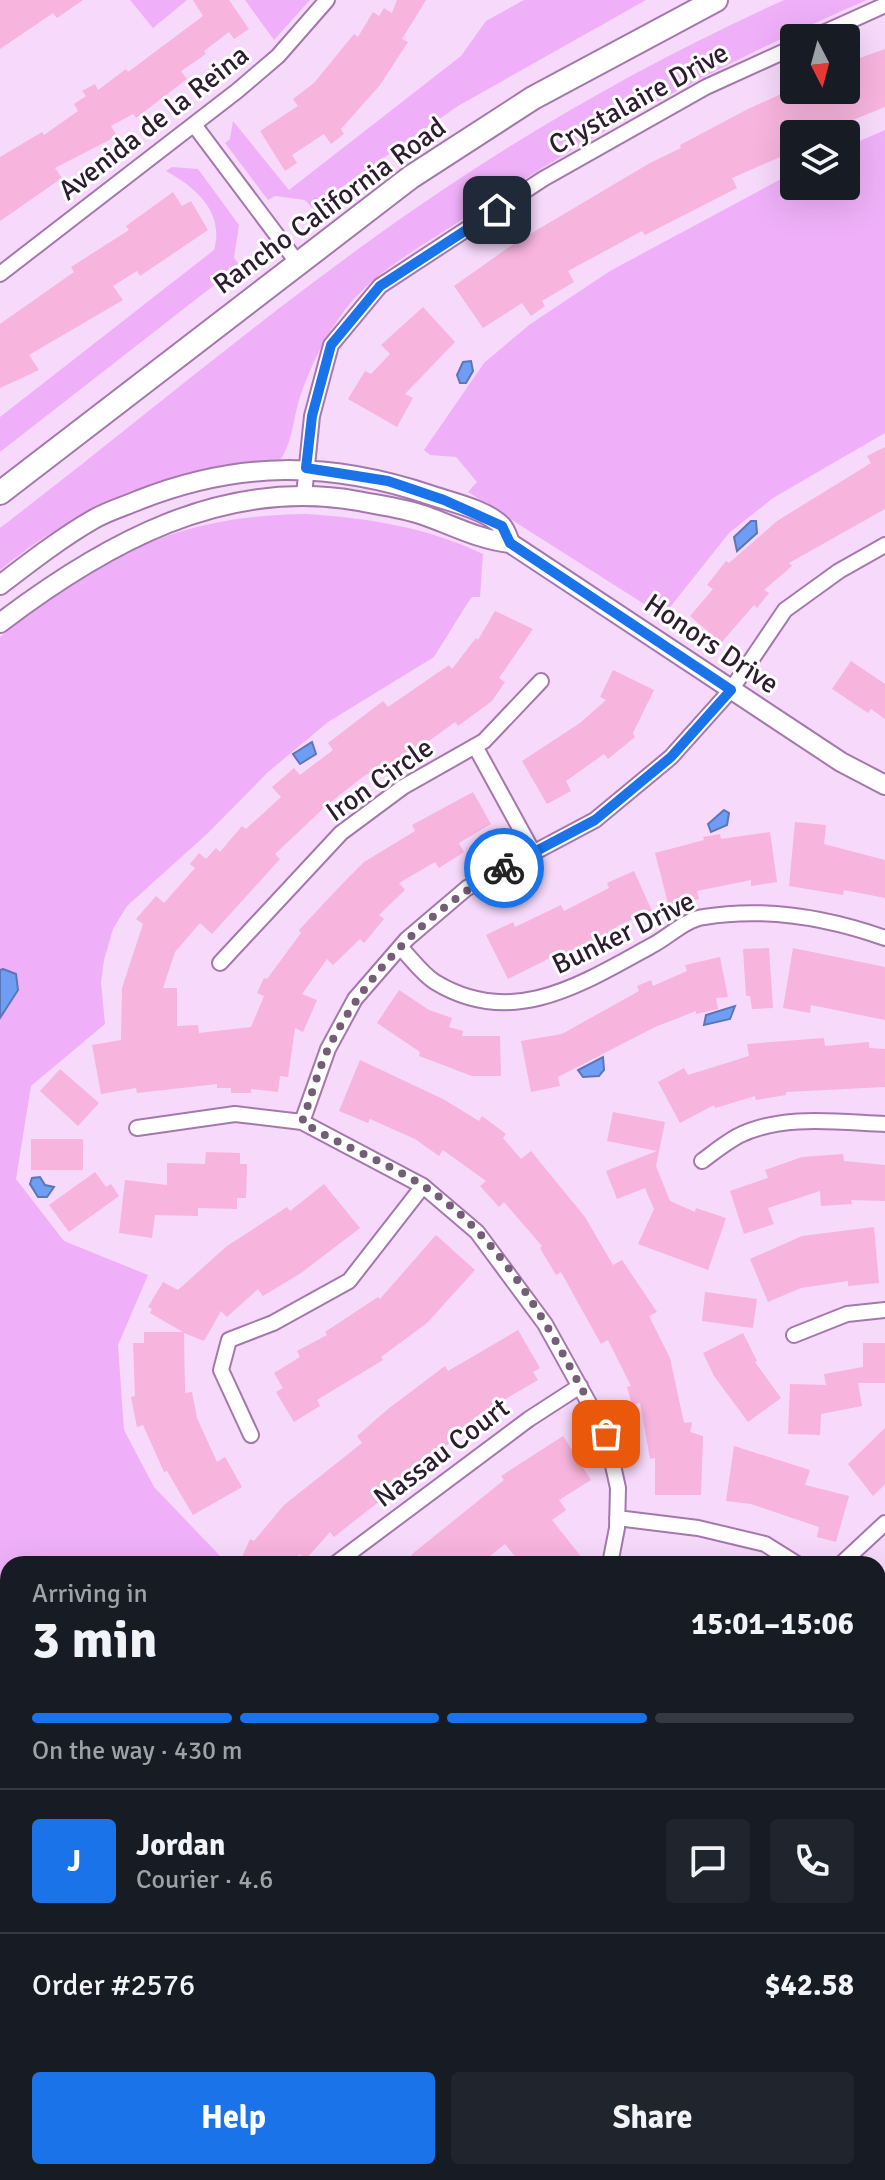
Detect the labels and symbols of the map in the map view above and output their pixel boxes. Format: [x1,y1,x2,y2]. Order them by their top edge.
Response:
north arrow [780,24,860,104]
street label: Crystalaire Drive [543,36,734,162]
street label: Avenida de la Reina [52,38,256,208]
street label: Rancho California Road [207,110,452,302]
pin [463,176,531,244]
street label: Honors Drive [638,587,785,701]
street label: Iron Circle [319,731,440,829]
courier [464,828,544,908]
street label: Bunker Drive [547,884,700,982]
street label: Nassau Court [367,1391,516,1515]
pin [572,1400,640,1468]

